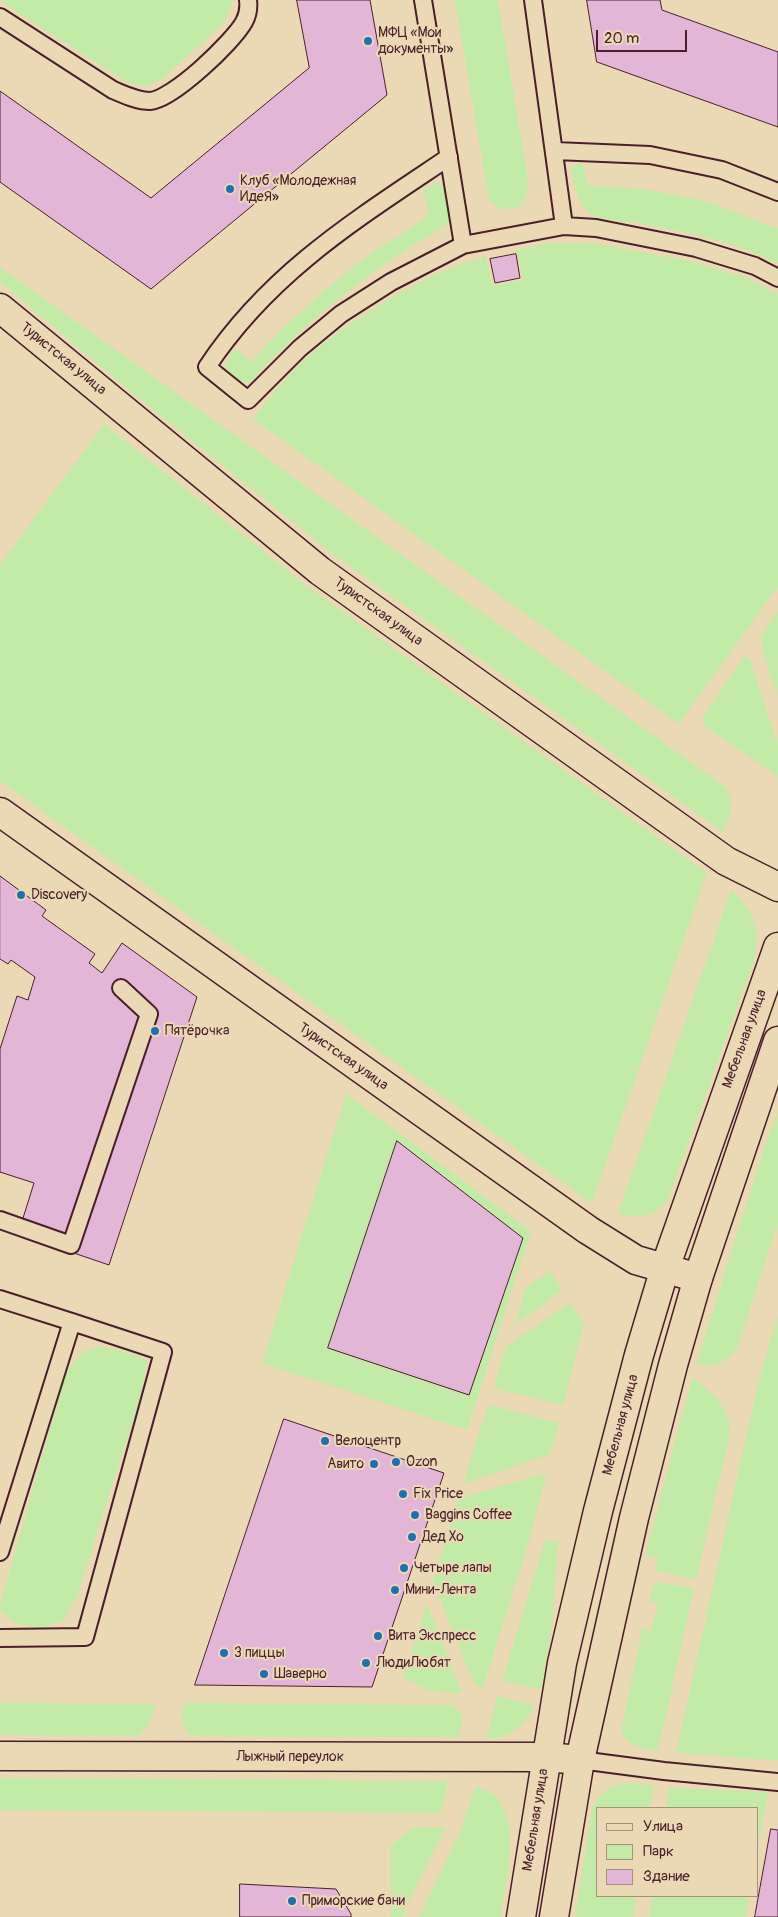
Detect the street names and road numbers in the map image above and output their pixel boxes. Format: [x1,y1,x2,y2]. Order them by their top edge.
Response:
street label: Туристская улица [17,319,109,399]
street label: Туристская улица [330,574,426,650]
street label: Мебельная улица [719,987,771,1091]
street label: Туристская улица [295,1020,391,1094]
street label: Мебельная улица [599,1373,643,1477]
street label: Лыжный переулок [236,1749,344,1765]
street label: Мебельная улица [520,1767,552,1873]

